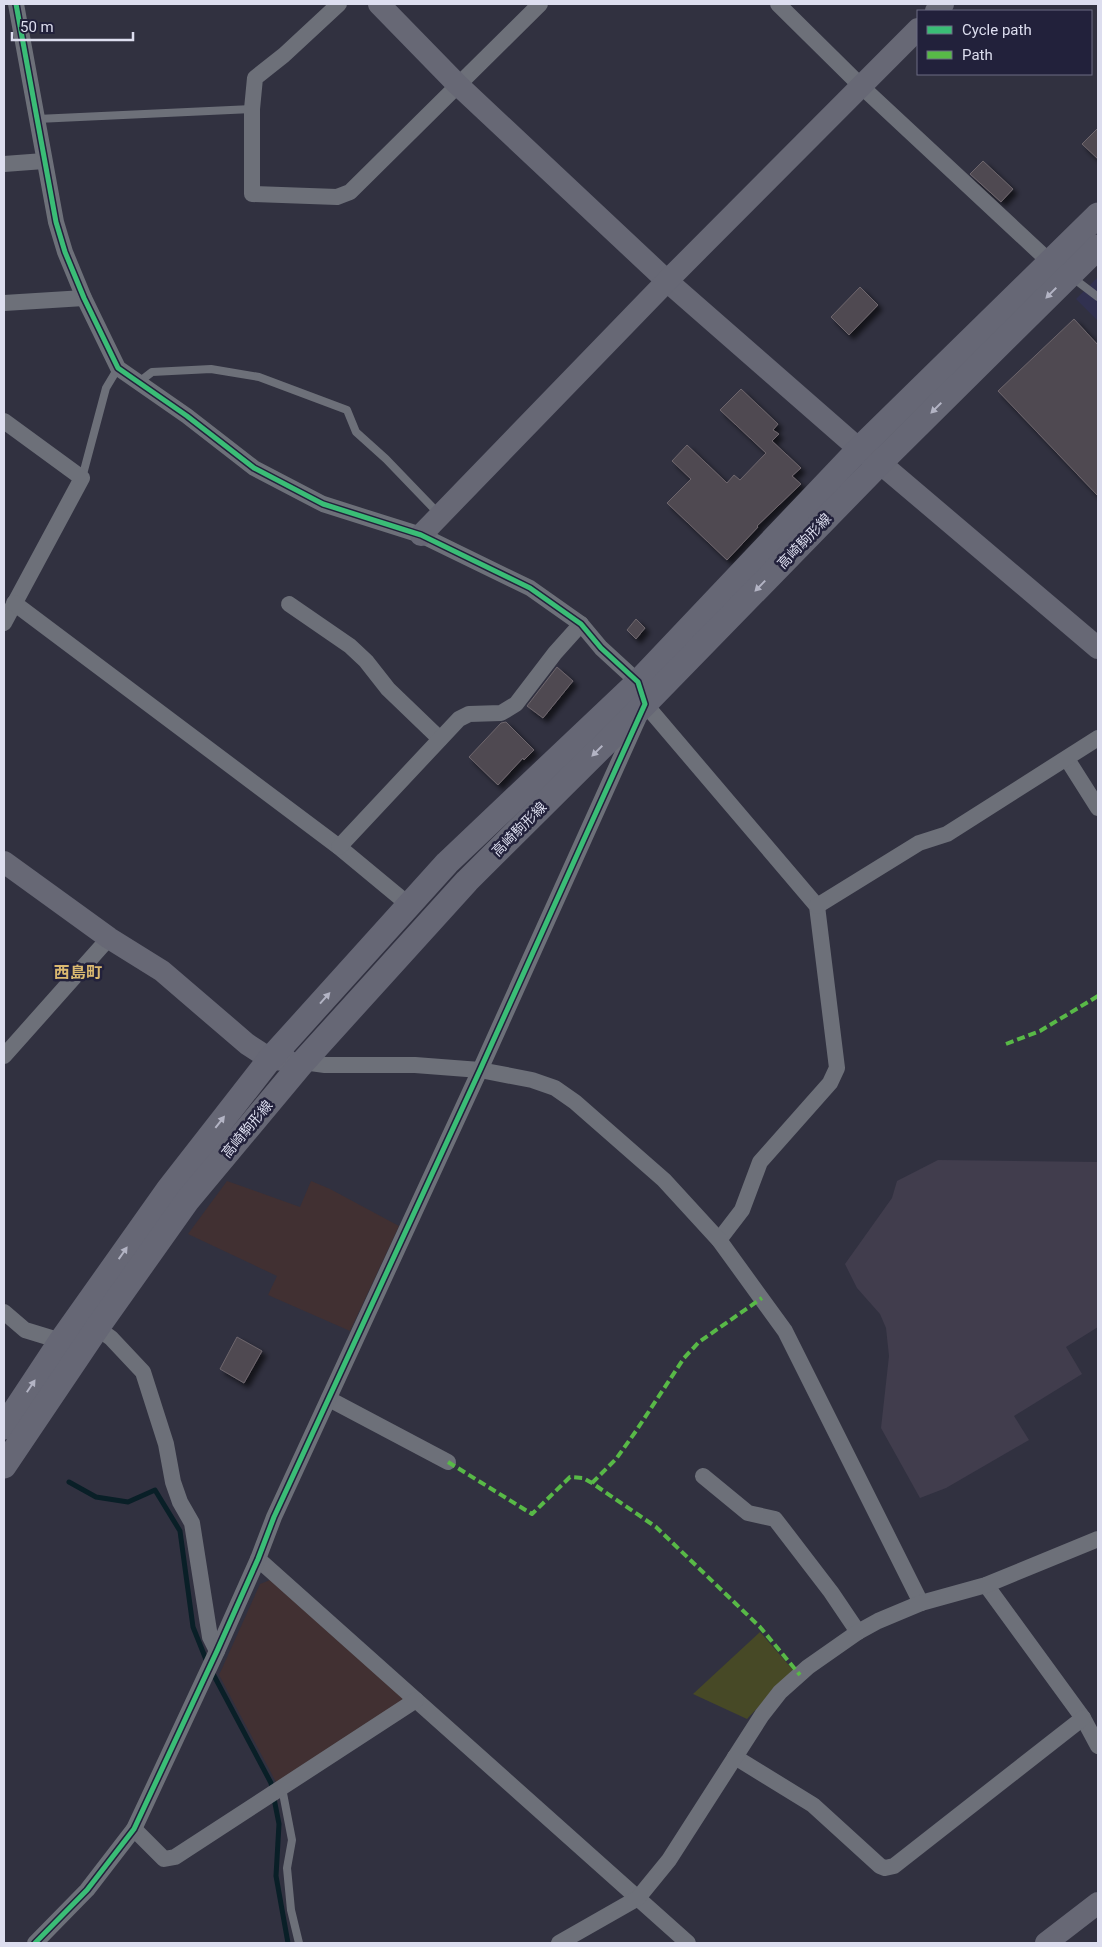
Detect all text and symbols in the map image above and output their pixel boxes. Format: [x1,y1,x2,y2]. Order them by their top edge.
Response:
scale bar [12,10,134,42]
legend [917,10,1092,75]
text: 50 m [20,18,54,36]
text: Cycle path [962,21,1032,39]
text: Path [962,46,993,64]
one-way arrow [1045,287,1057,299]
one-way arrow [930,402,942,414]
street label: 高崎駒形線 [774,510,834,572]
one-way arrow [754,580,766,592]
one-way arrow [591,745,603,757]
street label: 高崎駒形線 [489,799,549,859]
district label: 西島町 [54,963,102,982]
one-way arrow [319,993,331,1005]
street label: 高崎駒形線 [218,1097,276,1161]
one-way arrow [215,1116,226,1129]
one-way arrow [118,1246,128,1259]
one-way arrow [26,1379,36,1393]

